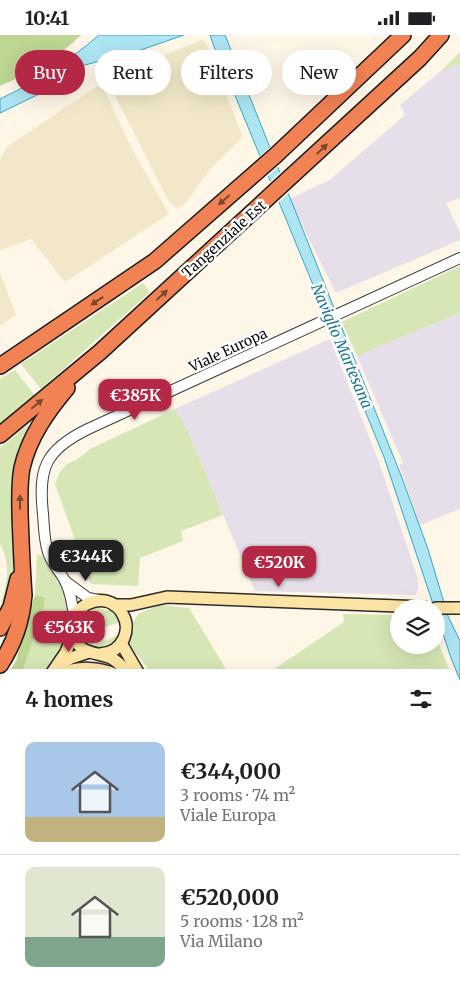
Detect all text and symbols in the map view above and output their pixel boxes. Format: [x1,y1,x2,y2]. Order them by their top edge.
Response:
text: 10:41 [25,6,69,30]
chip: Buy [15,50,85,95]
chip: Rent [95,50,171,95]
chip: Filters [181,50,272,95]
chip: New [282,50,356,95]
one-way arrow [315,143,327,155]
one-way arrow [219,194,231,206]
street label: Tangenziale Est [178,196,270,282]
water label: Naviglio Martesana [307,281,377,411]
one-way arrow [155,289,167,301]
one-way arrow [90,296,104,306]
street label: Viale Europa [185,324,270,376]
pin: €385K [100,379,170,421]
text: €385K [109,385,161,405]
one-way arrow [31,398,43,410]
one-way arrow [16,494,24,510]
pin: €344K [51,539,121,582]
pin: €520K [244,545,314,588]
text: €344K [60,546,112,566]
text: €520K [253,552,305,572]
map controls [390,599,445,654]
button: layers [390,599,445,654]
pin: €563K [34,611,104,653]
text: €563K [44,617,94,637]
icon: filters [407,685,435,713]
text: 4 homes [25,686,113,713]
text: €344,000 [180,758,281,785]
icon: home [65,762,125,822]
text: 3 rooms · 74 m² [180,785,295,805]
text: Viale Europa [180,805,276,825]
text: €520,000 [180,884,279,911]
icon: home [65,887,125,947]
text: 5 rooms · 128 m² [180,911,304,931]
text: Via Milano [180,931,263,951]

